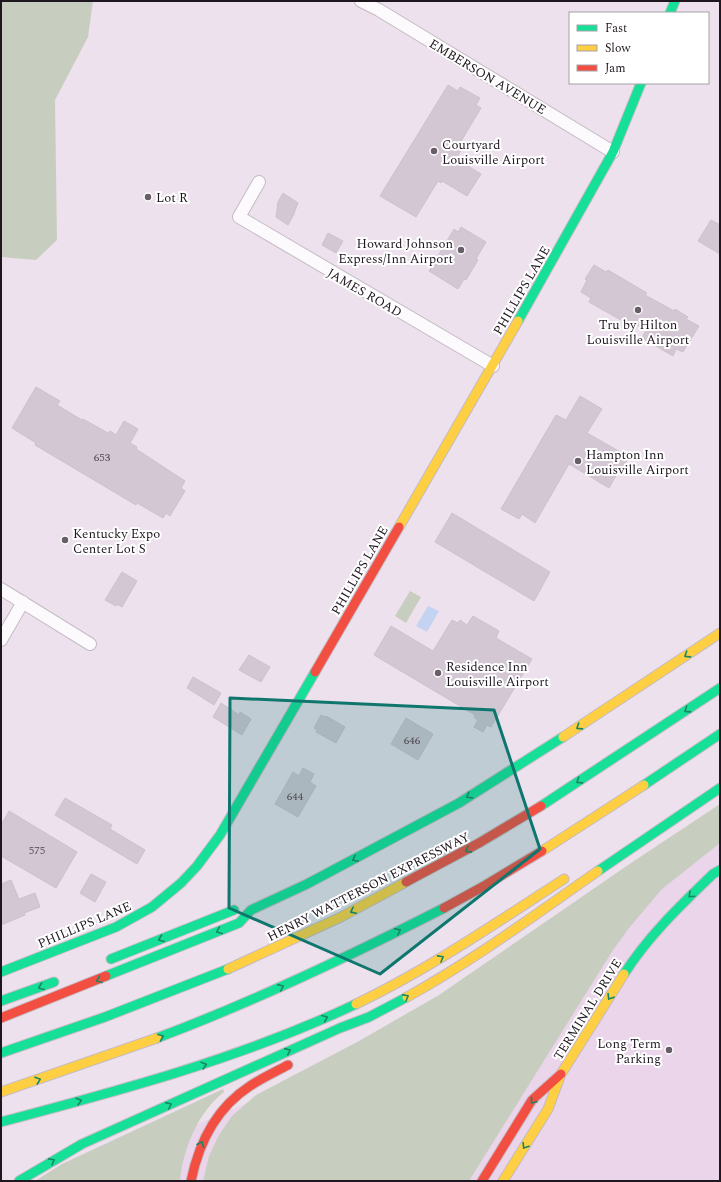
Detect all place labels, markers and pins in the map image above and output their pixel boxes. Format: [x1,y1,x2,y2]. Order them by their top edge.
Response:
place label: Courtyard Louisville Airport [442,135,545,170]
marker: Courtyard Louisville Airport [429,146,439,156]
place label: Lot R [156,188,188,208]
marker: Lot R [143,192,153,202]
place label: Howard Johnson Express/Inn Airport [338,234,453,269]
marker: Howard Johnson Express/Inn Airport [456,245,466,255]
marker: Tru by Hilton Louisville Airport [633,305,643,315]
place label: Tru by Hilton Louisville Airport [587,315,690,350]
place label: Hampton Inn Louisville Airport [586,445,689,480]
marker: Hampton Inn Louisville Airport [573,456,583,466]
place label: Kentucky Expo Center Lot S [73,524,160,559]
marker: Kentucky Expo Center Lot S [60,535,70,545]
place label: Residence Inn Louisville Airport [446,657,549,692]
marker: Residence Inn Louisville Airport [433,668,443,678]
place label: Long Term Parking [597,1034,661,1069]
marker: Long Term Parking [664,1045,674,1055]

